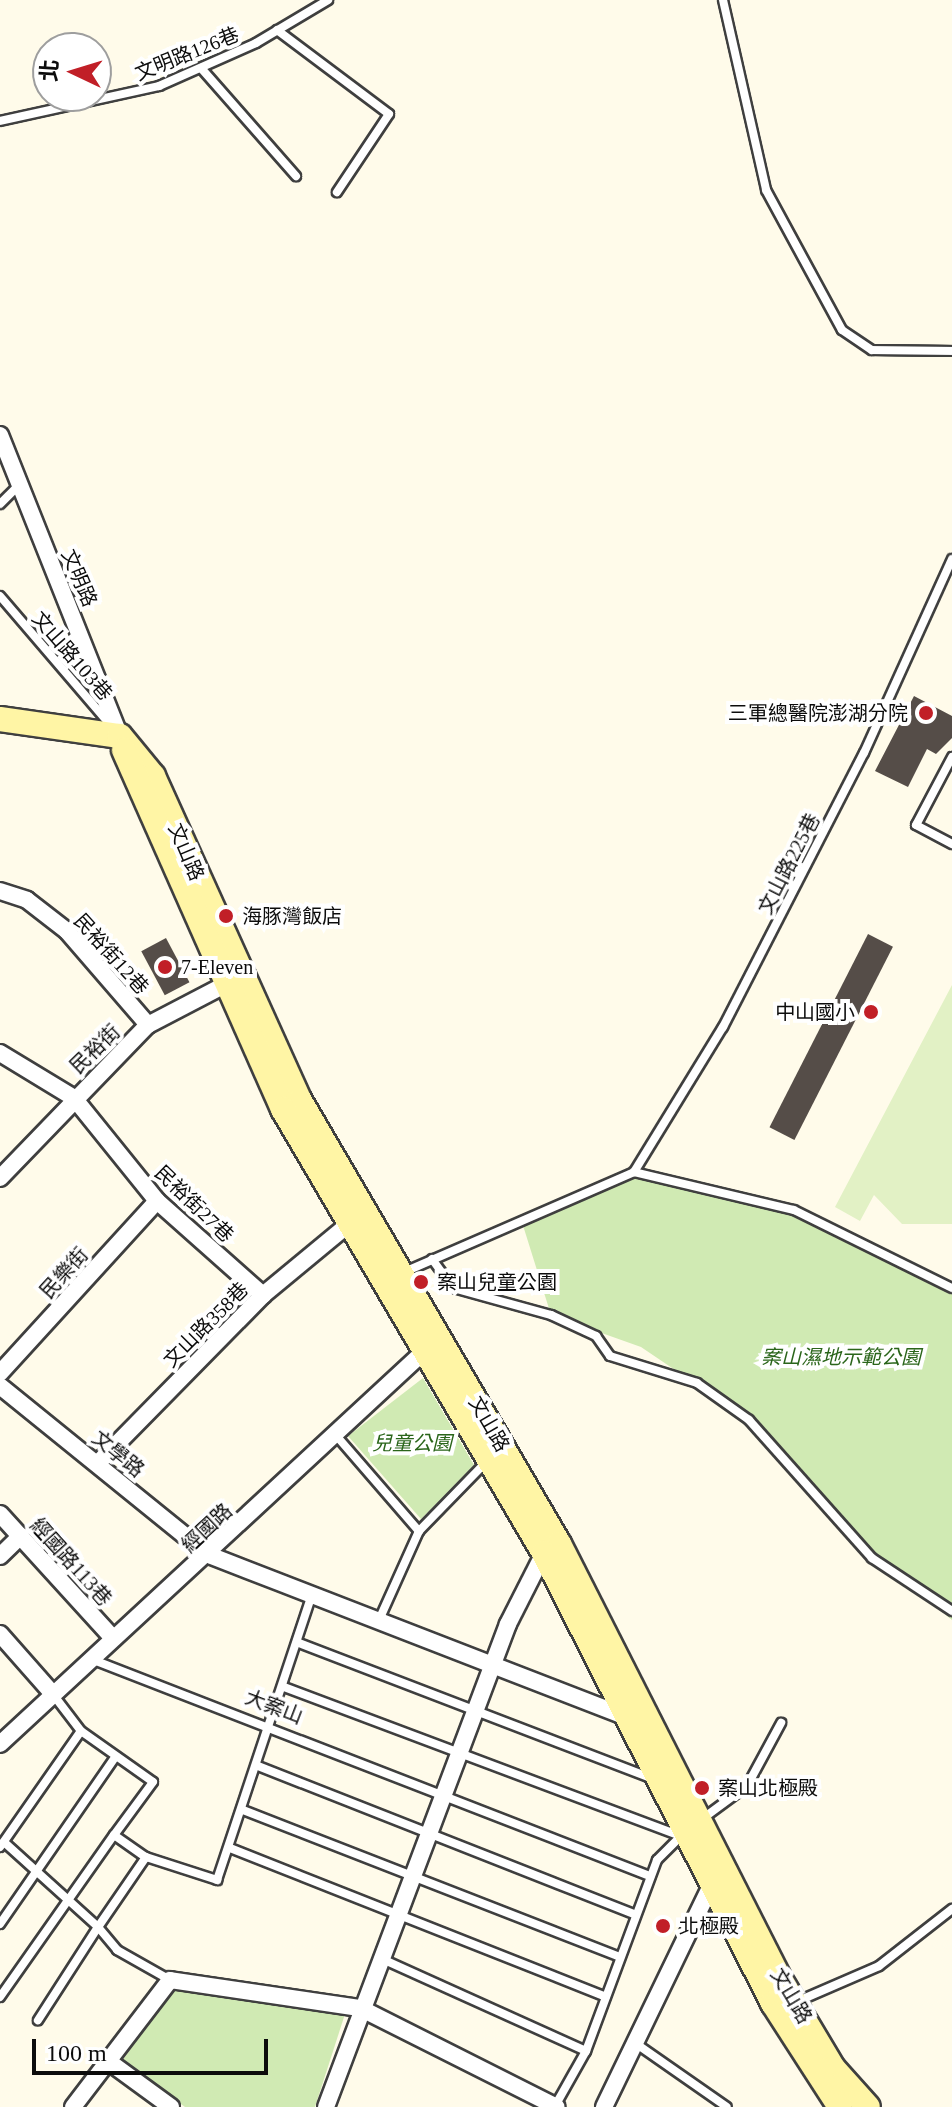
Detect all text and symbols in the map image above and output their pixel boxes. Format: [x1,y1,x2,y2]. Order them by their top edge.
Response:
street label: 文明路126巷 [132,22,242,86]
north arrow [32,32,112,112]
text: 北 [36,59,63,82]
street label: 文明路 [56,546,102,610]
street label: 文山路103巷 [27,607,117,705]
place label: 三軍總醫院澎湖分院 [728,701,908,725]
marker: 三軍總醫院澎湖分院 [915,702,937,724]
street label: 文山路225巷 [753,810,825,918]
street label: 文山路 [163,820,209,884]
place label: 海豚灣飯店 [242,904,342,928]
marker: 海豚灣飯店 [217,907,235,925]
street label: 民裕街12巷 [69,909,153,999]
place label: 7-Eleven [181,955,253,979]
marker: 7-Eleven [156,958,174,976]
place label: 中山國小 [775,1000,855,1024]
marker: 中山國小 [862,1003,880,1021]
street label: 民裕街 [65,1020,125,1078]
street label: 民裕街27巷 [150,1161,238,1247]
street label: 民樂街 [35,1243,93,1303]
place label: 案山兒童公園 [437,1270,557,1294]
marker: 案山兒童公園 [412,1273,430,1291]
street label: 文山路358巷 [159,1278,253,1372]
park label: 案山濕地示範公園 [761,1345,921,1369]
street label: 文山路 [464,1392,514,1456]
street label: 文學路 [87,1426,149,1482]
park label: 兒童公園 [372,1431,452,1455]
street label: 經國路 [177,1499,237,1557]
street label: 經國路113巷 [26,1513,116,1611]
street label: 大案山 [242,1685,306,1729]
place label: 案山北極殿 [718,1776,818,1800]
marker: 案山北極殿 [693,1779,711,1797]
place label: 北極殿 [679,1914,739,1938]
marker: 北極殿 [654,1917,672,1935]
street label: 文山路 [765,1964,817,2028]
scale bar [36,2023,272,2073]
text: 100 m [46,2040,107,2066]

